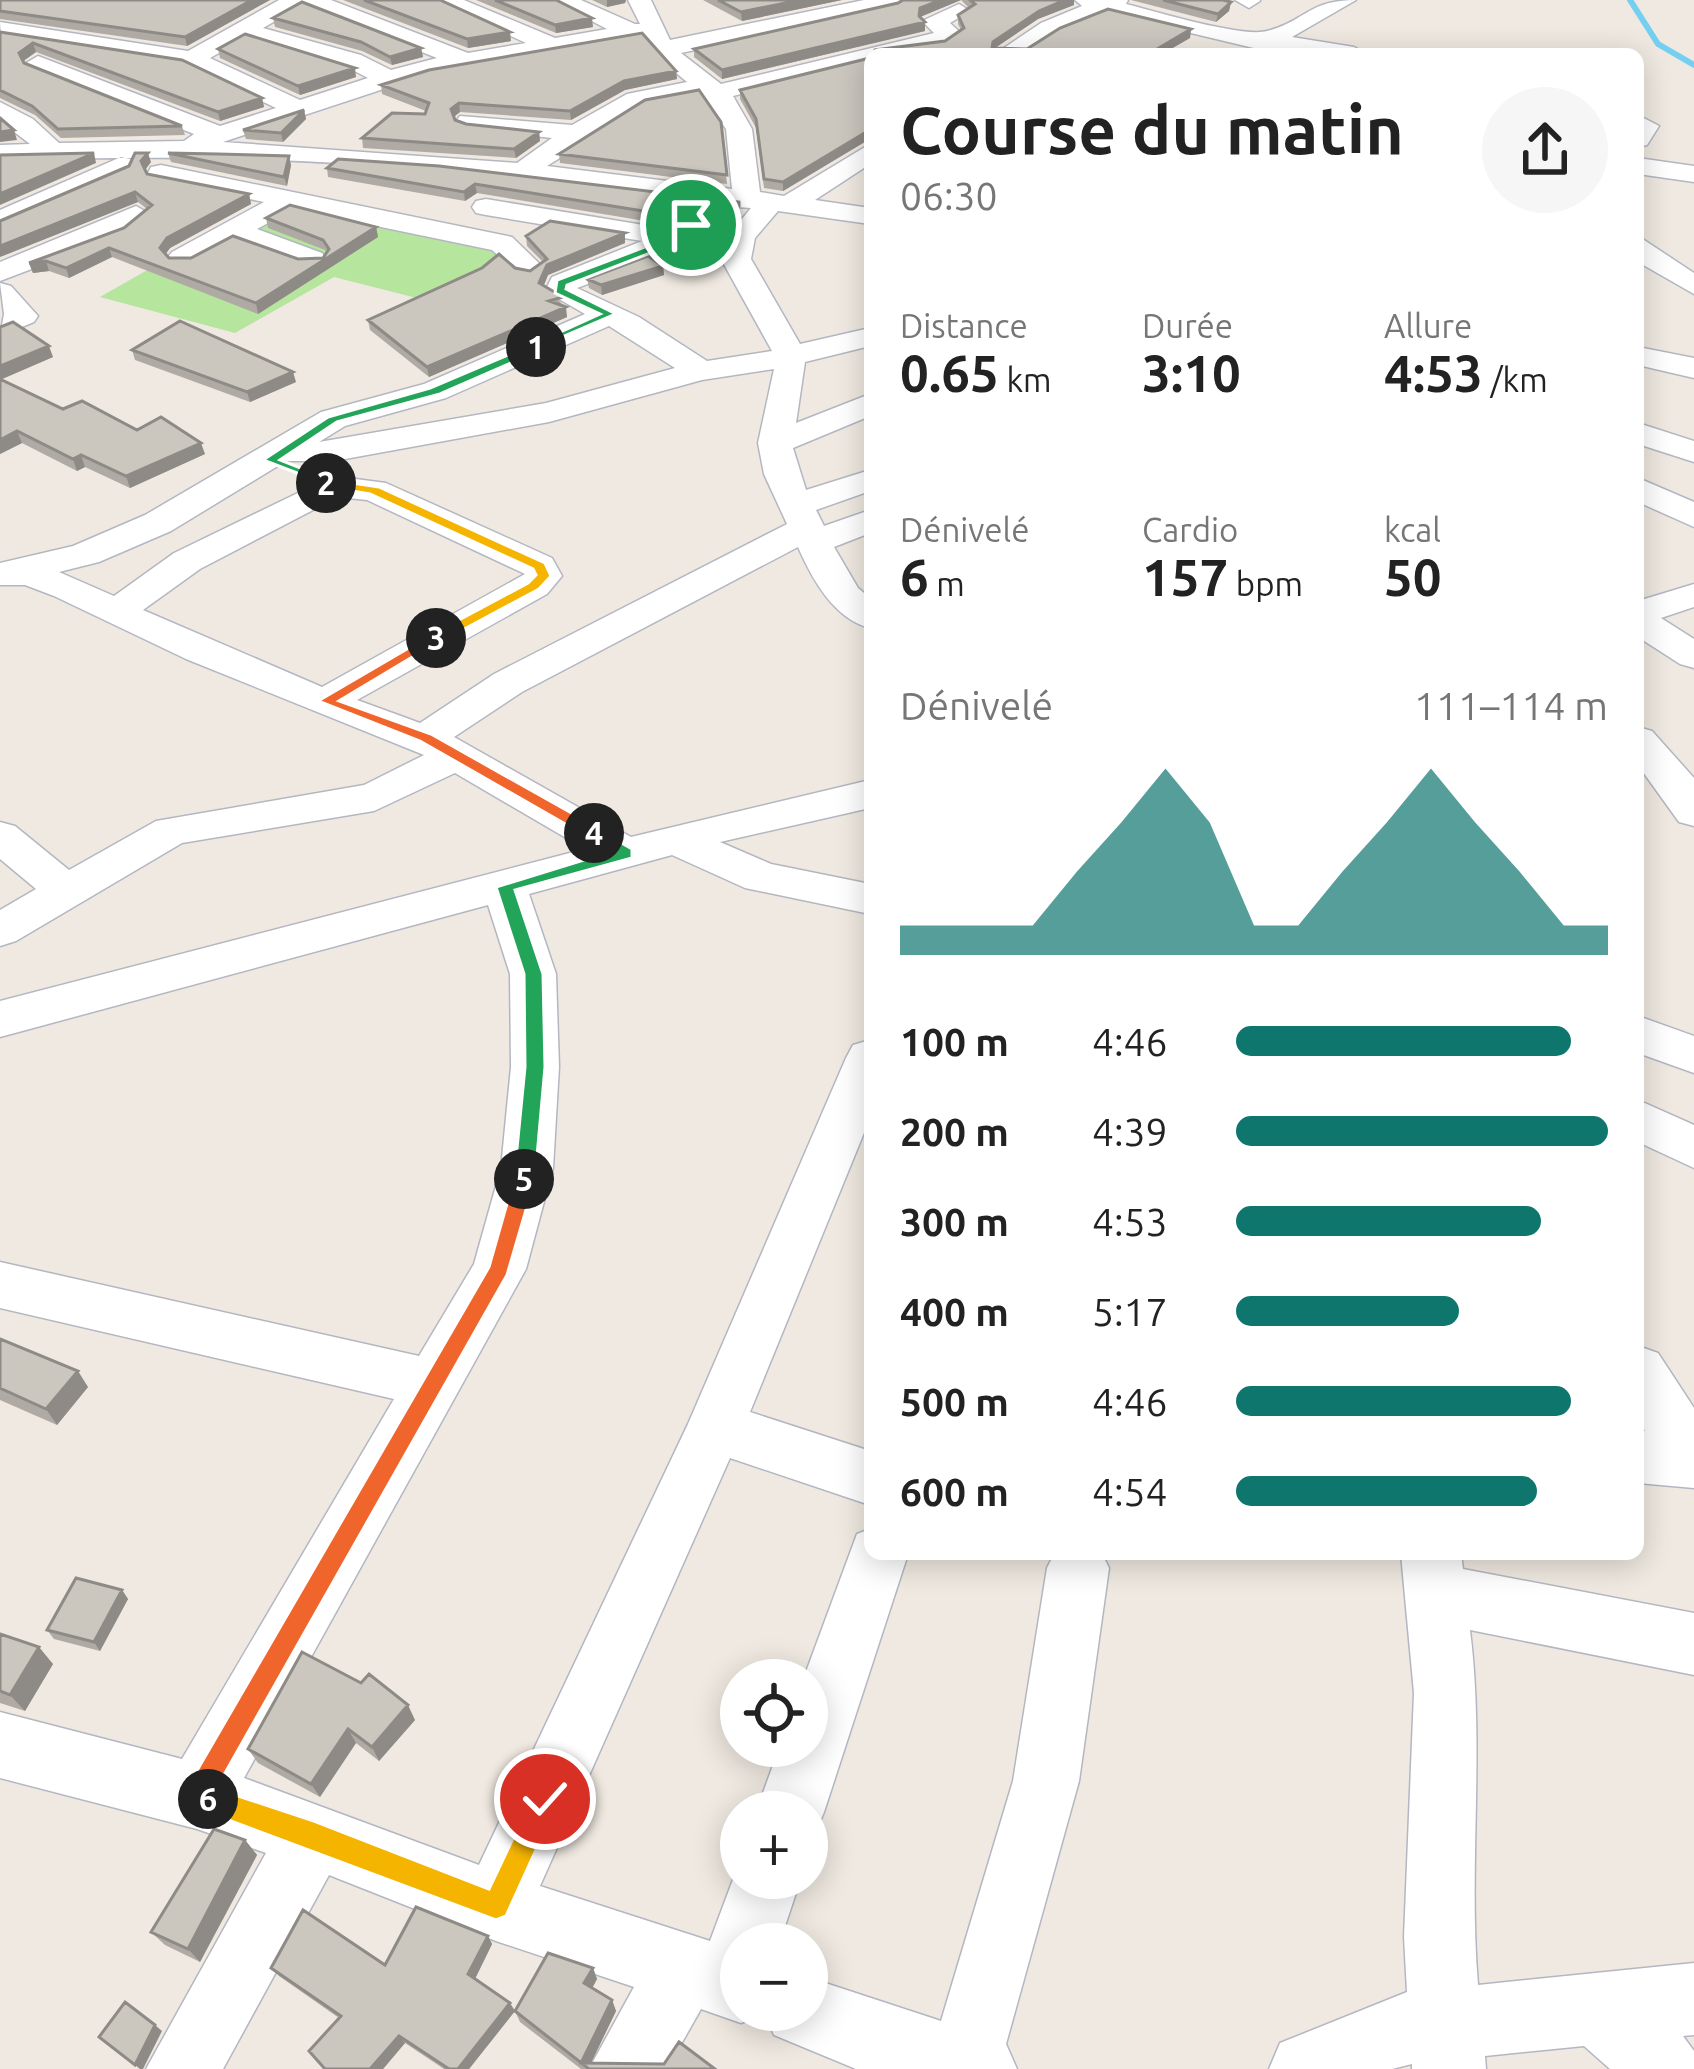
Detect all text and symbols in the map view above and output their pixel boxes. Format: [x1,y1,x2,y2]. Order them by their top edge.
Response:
button: share [1482,87,1608,213]
text: Course du matin [900,92,1404,166]
pin [640,174,742,276]
text: 06:30 [900,174,998,217]
icon: arrive [658,192,724,258]
text: Distance [900,307,1028,344]
text: Durée [1142,307,1233,344]
text: Allure [1384,307,1472,344]
pin: 1 [506,317,566,377]
text: 1 [527,328,545,365]
text: 0.65 [900,344,999,402]
text: 3:10 [1142,344,1241,402]
text: 4:53 [1384,344,1483,402]
text: km [999,361,1052,398]
text: /km [1483,361,1548,398]
pin: 2 [296,453,356,513]
text: 2 [317,464,335,501]
text: Dénivelé [900,511,1029,548]
text: Cardio [1142,511,1238,548]
text: kcal [1384,511,1441,548]
text: 6 [900,548,929,606]
text: 157 [1142,548,1228,606]
text: 50 [1384,548,1442,606]
text: m [929,565,965,602]
text: bpm [1228,565,1303,602]
pin: 3 [406,608,466,668]
text: 3 [427,619,445,656]
text: Dénivelé [900,684,1053,727]
text: 111–114 m [1414,684,1608,727]
pin: 4 [564,803,624,863]
text: 4 [585,814,603,851]
text: 100 m [900,1020,1009,1063]
text: 4:46 [1092,1020,1168,1063]
text: 200 m [900,1110,1009,1153]
text: 4:39 [1092,1110,1168,1153]
pin: 5 [494,1149,554,1209]
text: 5 [515,1160,533,1197]
text: 300 m [900,1200,1009,1243]
text: 4:53 [1092,1200,1168,1243]
text: 400 m [900,1290,1009,1333]
text: 5:17 [1092,1290,1168,1333]
text: 500 m [900,1380,1009,1423]
text: 4:46 [1092,1380,1168,1423]
text: 600 m [900,1470,1009,1513]
text: 4:54 [1092,1470,1168,1513]
map controls [720,1659,828,2031]
button: locate [720,1659,828,1767]
pin [494,1748,596,1850]
icon: check [512,1766,578,1832]
pin: 6 [178,1769,238,1829]
text: 6 [199,1780,217,1817]
button: + [720,1791,828,1899]
button: − [720,1923,828,2031]

